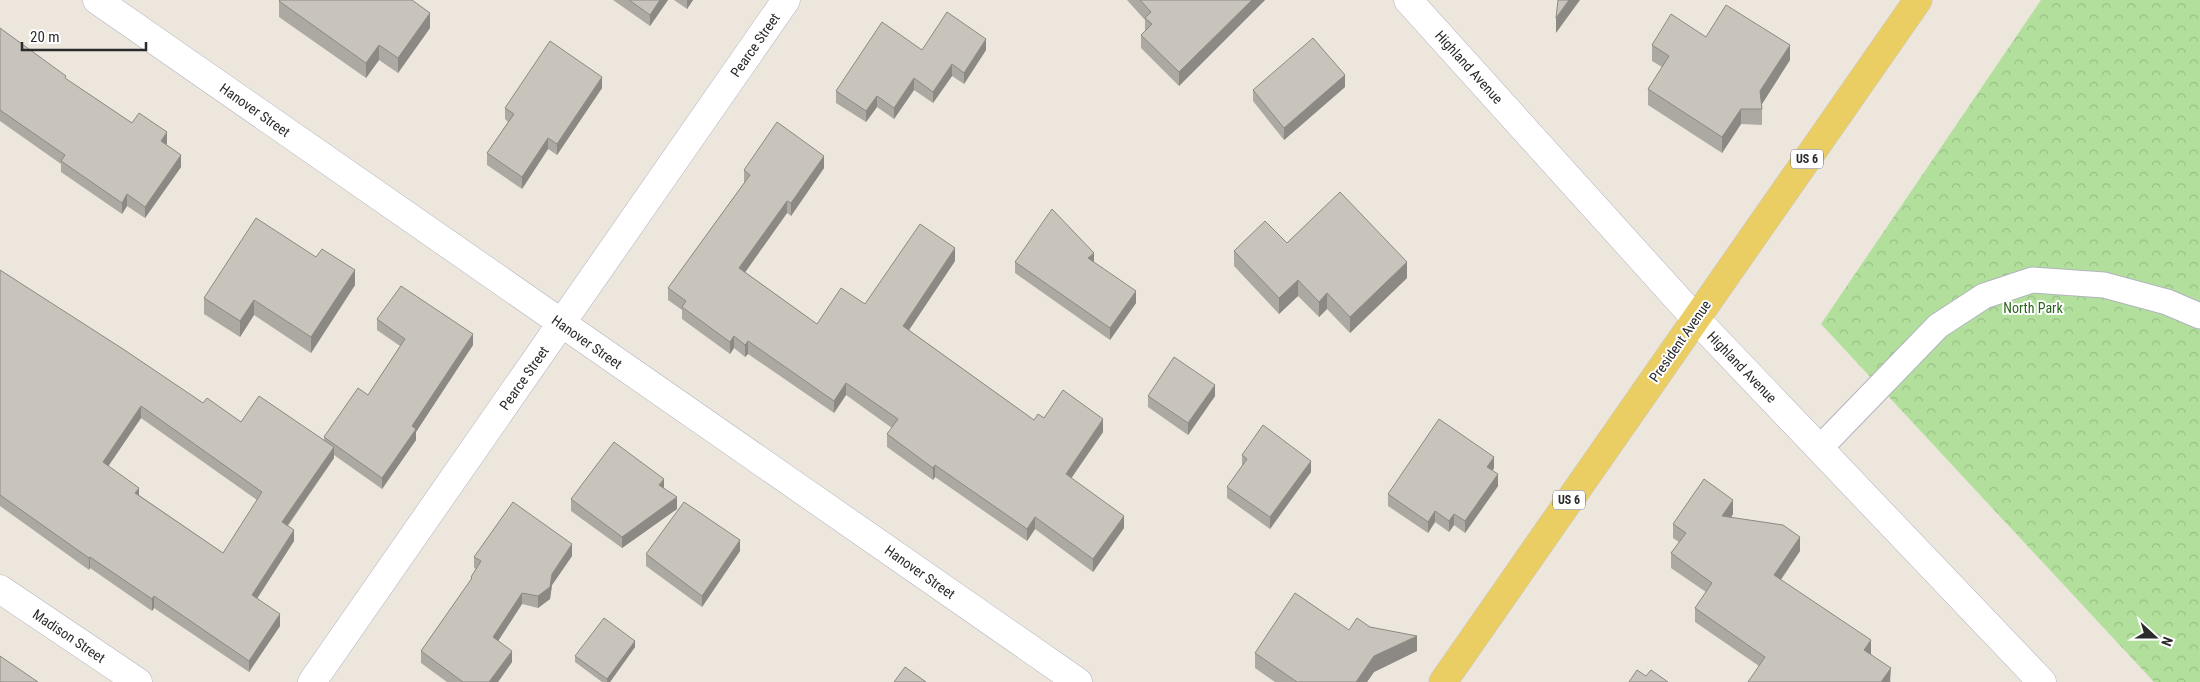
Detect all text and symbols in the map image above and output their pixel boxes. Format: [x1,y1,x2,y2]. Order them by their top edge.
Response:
street label: Pearce Street [727,10,783,80]
scale bar [22,20,146,52]
street label: Highland Avenue [1432,27,1506,107]
text: 20 m [30,28,60,46]
street label: Hanover Street [217,80,293,140]
road number: US 6 [1791,150,1823,168]
street label: President Avenue [1646,297,1714,385]
park label: North Park [2003,300,2063,316]
street label: Hanover Street [549,312,625,372]
street label: Highland Avenue [1704,328,1780,406]
street label: Pearce Street [496,343,552,413]
road number: US 6 [1553,490,1585,510]
street label: Hanover Street [882,542,958,602]
street label: Madison Street [30,606,108,666]
north arrow [2130,612,2180,662]
text: N [2158,635,2176,649]

